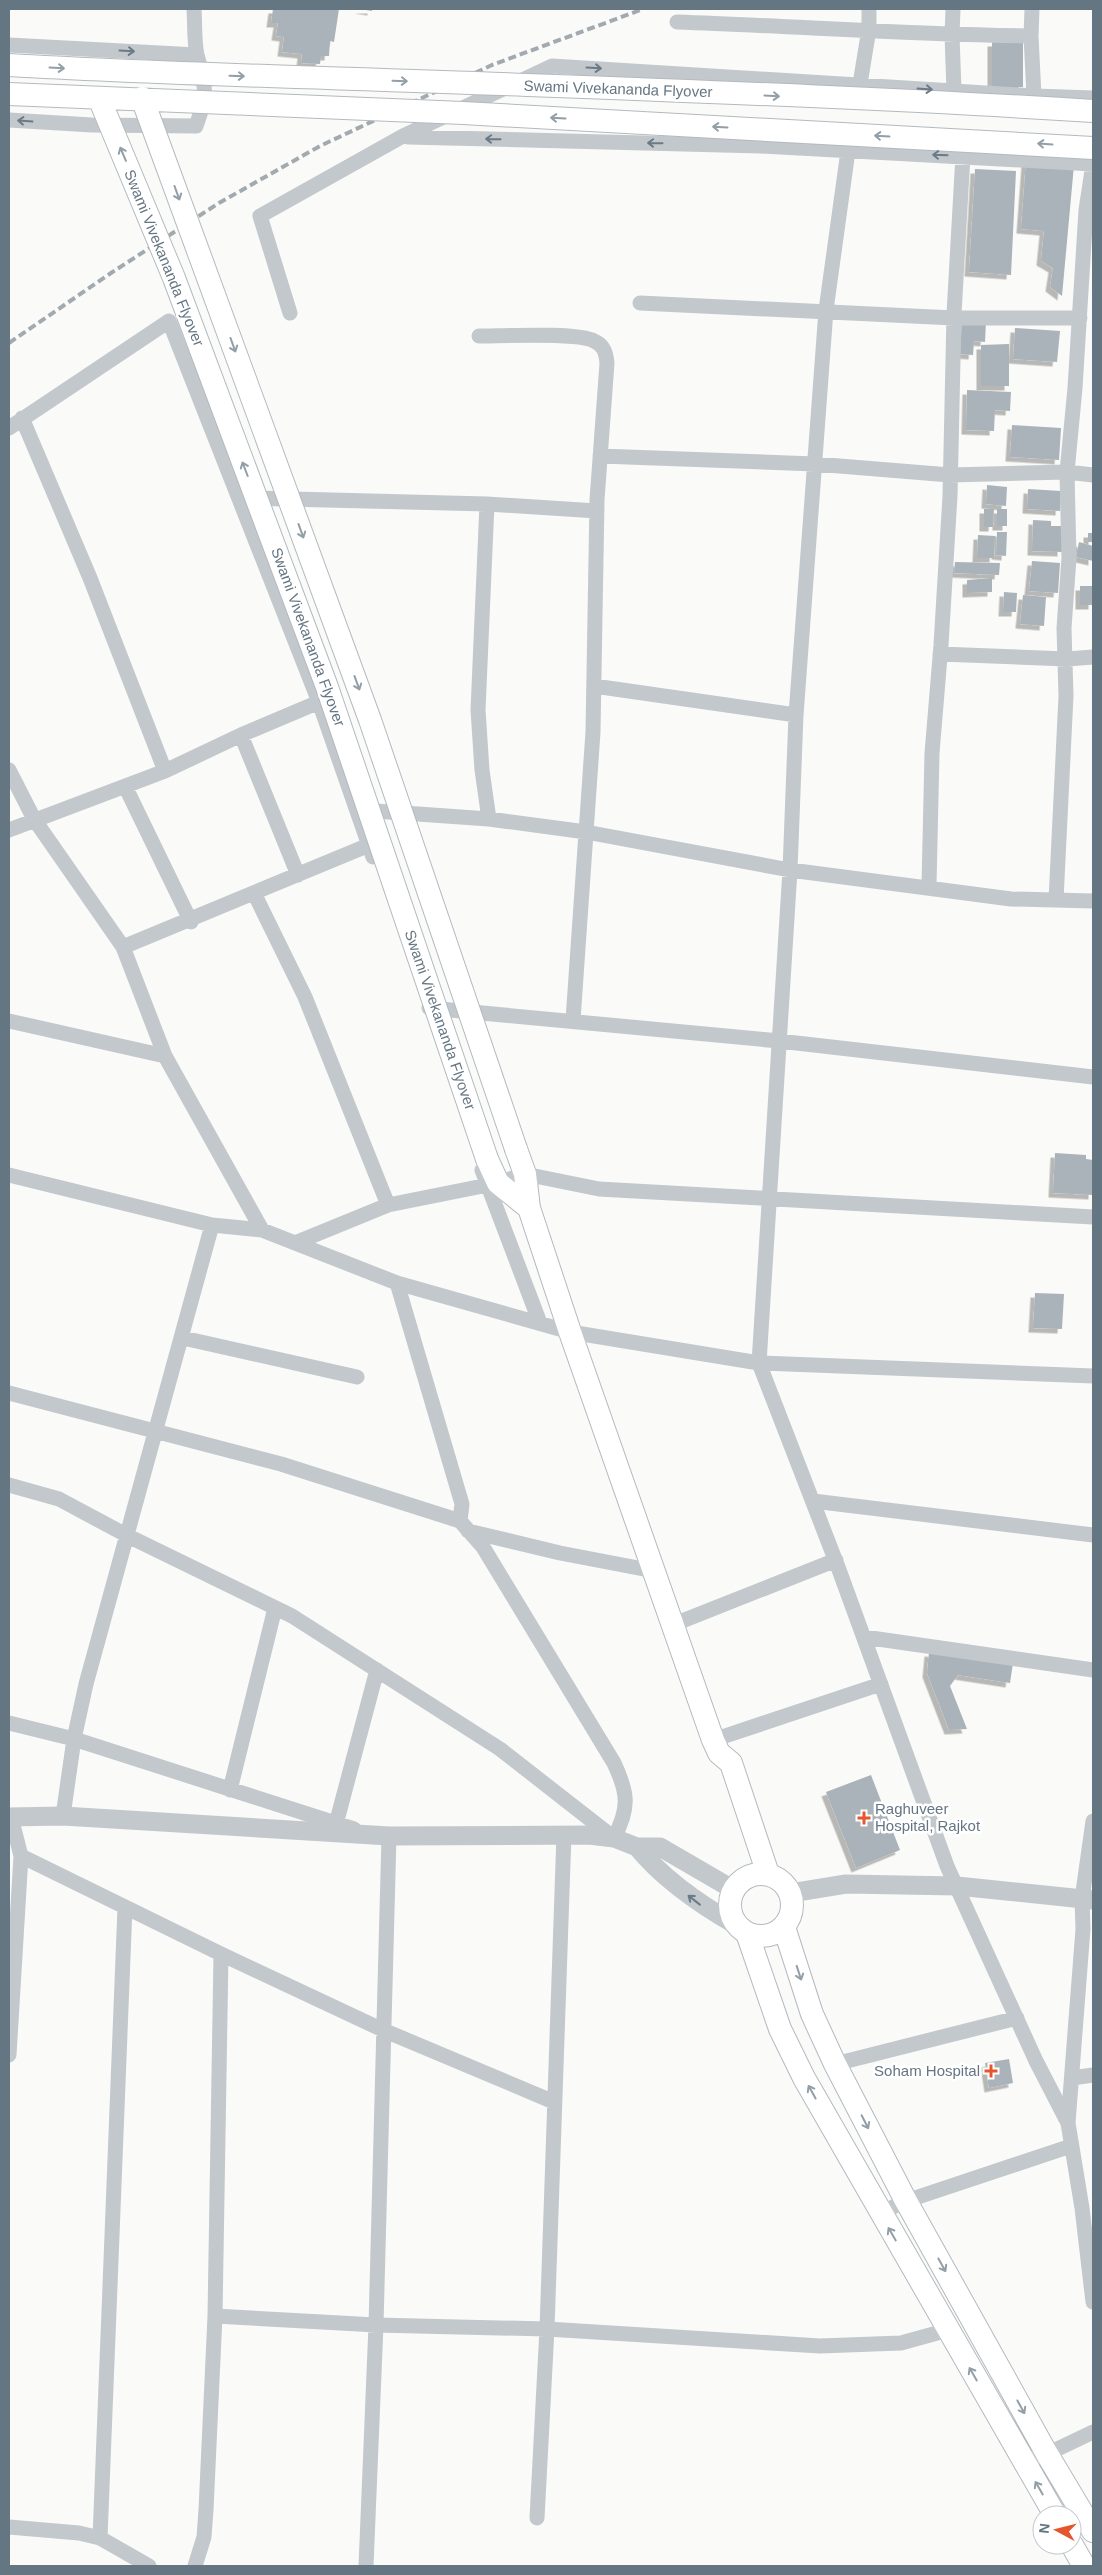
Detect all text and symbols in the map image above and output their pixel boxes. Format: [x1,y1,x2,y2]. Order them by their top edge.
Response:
one-way arrow [119,46,135,56]
one-way arrow [49,63,65,72]
one-way arrow [586,64,602,73]
one-way arrow [229,72,245,81]
one-way arrow [391,76,407,86]
street label: Swami Vivekananda Flyover [523,77,713,100]
one-way arrow [917,84,933,94]
one-way arrow [764,91,780,100]
one-way arrow [550,114,566,123]
one-way arrow [17,116,33,125]
one-way arrow [712,123,728,132]
one-way arrow [875,131,891,140]
one-way arrow [485,134,501,143]
one-way arrow [647,138,664,148]
one-way arrow [1037,140,1053,149]
one-way arrow [118,147,127,163]
one-way arrow [932,150,948,159]
street label: Swami Vivekananda Flyover [121,167,208,349]
one-way arrow [173,185,182,200]
one-way arrow [229,337,238,353]
one-way arrow [240,462,250,477]
one-way arrow [297,523,306,538]
street label: Swami Vivekananda Flyover [268,545,349,729]
one-way arrow [353,675,362,691]
street label: Swami Vivekananda Flyover [402,928,479,1112]
place label: Raghuveer Hospital, Rajkot [875,1800,981,1834]
marker: Raghuveer Hospital, Rajkot [857,1811,871,1825]
one-way arrow [688,1894,701,1905]
one-way arrow [795,1965,804,1981]
place label: Soham Hospital [874,2062,980,2079]
marker: Soham Hospital [984,2064,998,2078]
one-way arrow [807,2085,817,2100]
one-way arrow [860,2114,870,2129]
one-way arrow [886,2227,896,2241]
one-way arrow [937,2257,947,2271]
one-way arrow [968,2368,978,2382]
one-way arrow [1016,2399,1026,2413]
one-way arrow [1034,2482,1044,2496]
north arrow [1032,2505,1082,2555]
text: N [1036,2522,1053,2534]

